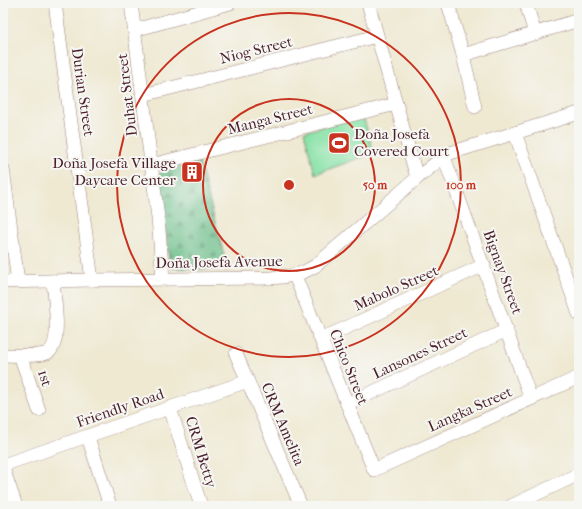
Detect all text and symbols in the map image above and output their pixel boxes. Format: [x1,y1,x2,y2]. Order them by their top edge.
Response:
street label: Niog Street [218,32,295,68]
street label: Durian Street [68,47,98,138]
street label: Duhat Street [113,52,141,138]
street label: Manga Street [226,100,315,138]
place label: Doña Josefa Covered Court [354,125,450,160]
sports icon: Doña Josefa Covered Court [326,130,352,156]
place label: Doña Josefa Village Daycare Center [52,154,177,189]
building icon: Doña Josefa Village Daycare Center [179,159,205,185]
centre of rings [282,178,296,192]
text: 50 m [363,178,388,192]
text: 100 m [446,178,477,192]
street label: Bignay Street [479,227,527,317]
street label: Doña Josefa Avenue [155,252,283,272]
street label: Mabolo Street [351,261,442,315]
street label: Lansones Street [370,323,471,383]
street label: Chico Street [326,327,373,408]
street label: 1st [34,367,56,389]
street label: CRM Amelita [257,380,309,469]
street label: Langka Street [425,382,515,436]
street label: Friendly Road [74,384,167,431]
street label: CRM Betty [182,414,221,491]

